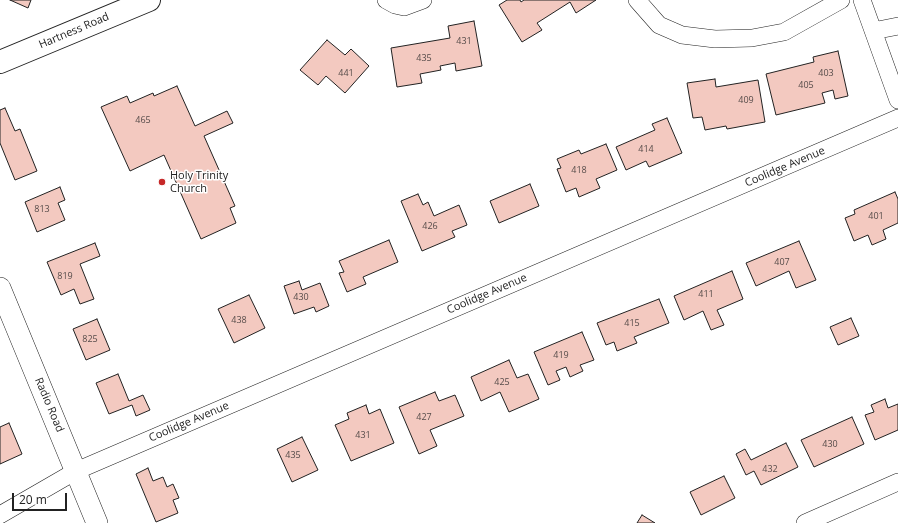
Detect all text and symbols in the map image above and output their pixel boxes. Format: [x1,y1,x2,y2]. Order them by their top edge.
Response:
street label: Hartness Road [37,10,111,52]
house number: 431 [456,36,472,46]
house number: 435 [416,53,432,63]
house number: 441 [338,68,354,78]
house number: 403 [818,68,834,78]
house number: 405 [798,80,814,90]
house number: 409 [738,95,754,105]
house number: 465 [135,115,151,125]
house number: 414 [638,144,654,154]
street label: Coolidge Avenue [743,144,827,190]
house number: 418 [571,165,587,175]
place label: Holy Trinity Church [170,169,228,195]
marker: Holy Trinity Church [157,177,167,187]
house number: 813 [34,204,50,214]
house number: 401 [868,211,884,221]
house number: 426 [422,221,438,231]
house number: 407 [774,257,790,267]
house number: 819 [57,271,73,281]
street label: Coolidge Avenue [445,271,529,317]
house number: 411 [698,289,714,299]
house number: 430 [293,292,309,302]
house number: 438 [231,315,247,325]
house number: 415 [624,318,640,328]
house number: 825 [82,334,98,344]
house number: 419 [553,350,569,360]
street label: Radio Road [32,376,66,434]
house number: 425 [494,377,510,387]
street label: Coolidge Avenue [147,399,231,445]
house number: 427 [416,412,432,422]
house number: 431 [355,430,371,440]
house number: 430 [822,439,838,449]
house number: 435 [285,450,301,460]
house number: 432 [762,464,778,474]
scale bar [14,485,69,511]
text: 20 m [19,491,47,508]

